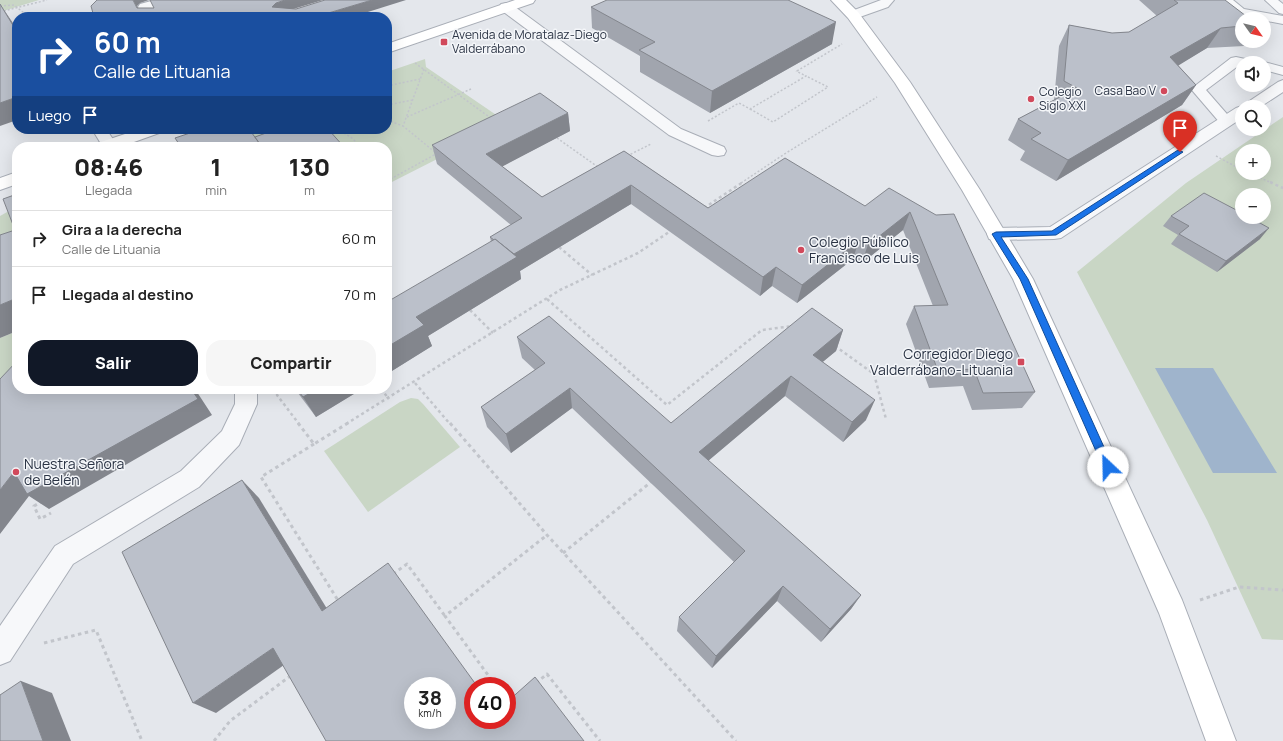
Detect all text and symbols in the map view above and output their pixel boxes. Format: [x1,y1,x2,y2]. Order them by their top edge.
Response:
north arrow [1235,12,1271,48]
map controls [1235,12,1271,224]
text: 60 m [94,23,161,61]
place label: Avenida de Moratalaz-Diego Valderrábano [452,26,607,57]
icon: right [28,28,80,80]
marker: Avenida de Moratalaz-Diego Valderrábano [439,37,449,47]
button: sound [1235,56,1271,92]
text: Calle de Lituania [94,59,230,83]
place label: Casa Bao V [1095,82,1157,99]
place label: Colegio Siglo XXI [1039,83,1086,114]
marker: Casa Bao V [1159,86,1169,96]
marker: Colegio Siglo XXI [1026,94,1036,104]
button: search [1235,100,1271,136]
icon: arrive [79,104,101,126]
text: Luego [28,105,71,126]
pin [1163,111,1197,152]
icon: arrive [1169,117,1191,139]
button: + [1235,144,1271,180]
text: 08:46 [74,150,143,183]
text: 1 [211,150,221,183]
text: 130 [289,150,330,183]
text: Llegada [85,181,132,199]
text: min [205,181,227,199]
text: m [304,181,315,199]
button: − [1235,188,1271,224]
text: Gira a la derecha [62,219,182,240]
icon: right [28,228,50,250]
text: 60 m [342,228,376,249]
place label: Colegio Público Francisco de Luis [809,232,919,267]
text: Calle de Lituania [62,240,161,258]
marker: Colegio Público Francisco de Luis [796,245,806,255]
icon: arrive [28,284,50,306]
text: Llegada al destino [62,284,194,305]
text: 70 m [344,284,376,305]
button: Salir [28,340,198,386]
button: Compartir [206,340,376,386]
place label: Corregidor Diego Valderrábano-Lituania [870,344,1013,379]
marker: Corregidor Diego Valderrábano-Lituania [1016,357,1026,367]
position arrow [1087,446,1129,488]
place label: Nuestra Señora de Belén [24,454,124,489]
marker: Nuestra Señora de Belén [11,467,21,477]
speed limit sign: 40 [464,677,516,729]
text: 38 [418,684,442,711]
text: km/h [418,706,442,720]

